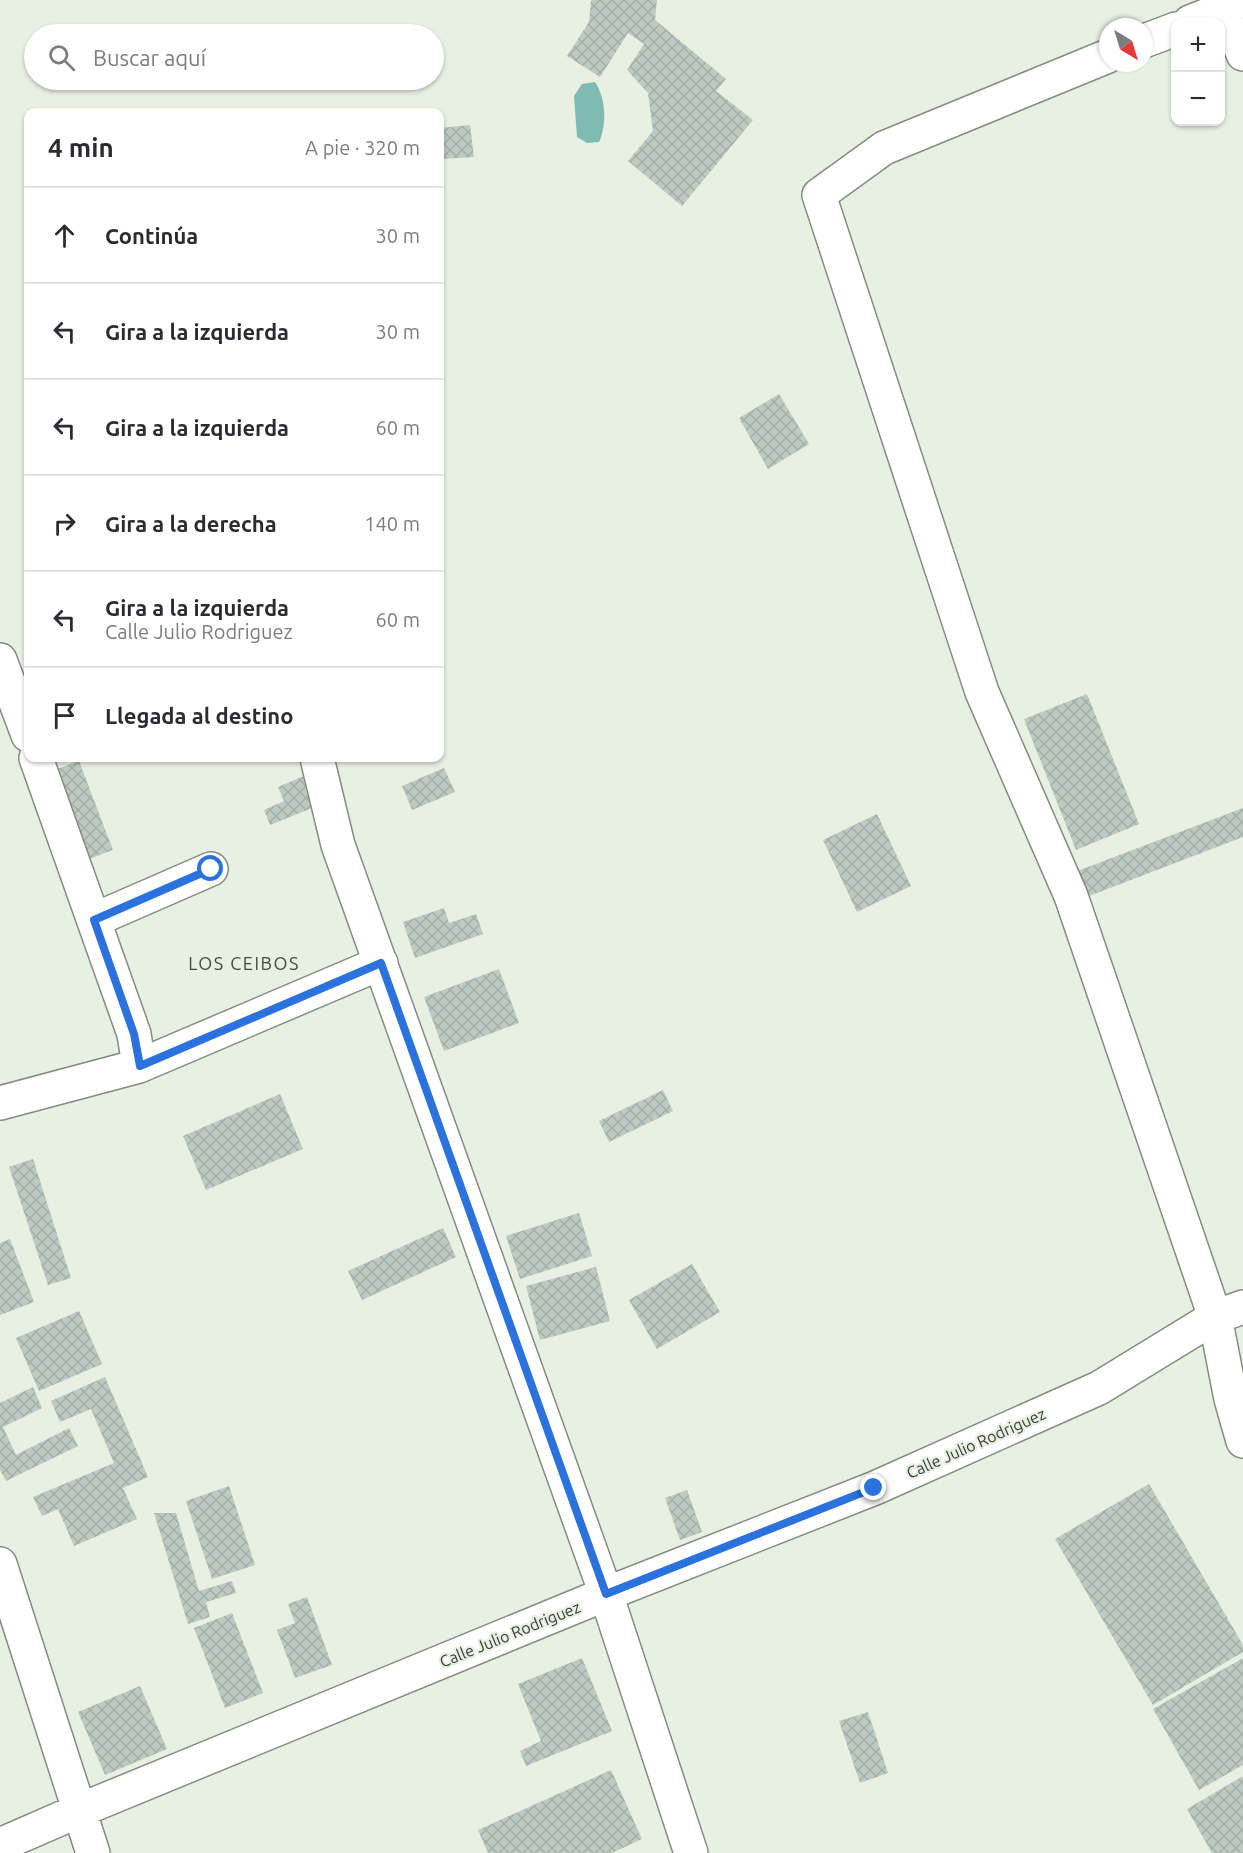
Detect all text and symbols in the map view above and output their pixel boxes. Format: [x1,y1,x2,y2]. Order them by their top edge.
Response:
north arrow [1099,18,1153,72]
map controls [1171,18,1225,126]
button: + [1171,18,1225,72]
search box [24,24,444,90]
icon: search [45,41,78,74]
text: Buscar aquí [93,45,206,70]
button: − [1171,72,1225,126]
text: 4 min [48,133,114,162]
text: A pie · 320 m [305,136,420,159]
icon: ahead [48,219,81,252]
text: Continúa [105,223,198,248]
text: 30 m [376,224,420,247]
icon: left [48,315,81,348]
text: Gira a la izquierda [105,319,289,344]
text: 30 m [376,320,420,343]
icon: left [48,411,81,444]
text: Gira a la izquierda [105,415,289,440]
text: 60 m [376,416,420,439]
icon: right [48,507,81,540]
text: Gira a la derecha [105,511,277,536]
text: 140 m [364,512,420,535]
text: Gira a la izquierda [105,595,289,620]
icon: left [48,603,81,636]
text: 60 m [376,608,420,631]
text: Calle Julio Rodriguez [105,620,293,643]
icon: arrive [48,699,81,732]
text: Llegada al destino [105,703,293,728]
route start [197,855,223,881]
district label: LOS CEIBOS [188,953,300,973]
street label: Calle Julio Rodriguez [904,1404,1048,1482]
route end [860,1474,886,1500]
street label: Calle Julio Rodriguez [437,1598,583,1670]

